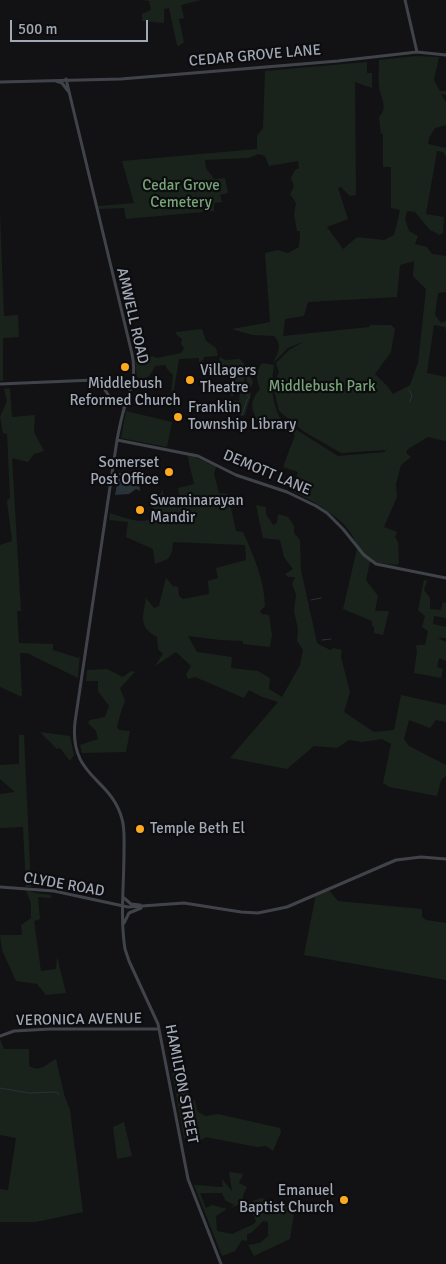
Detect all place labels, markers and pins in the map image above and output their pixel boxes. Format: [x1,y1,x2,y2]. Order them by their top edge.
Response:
marker: Middlebush Reformed Church [119,361,131,373]
place label: Villagers Theatre [200,362,256,397]
marker: Villagers Theatre [184,374,196,386]
place label: Middlebush Reformed Church [69,375,181,410]
place label: Franklin Township Library [188,399,296,434]
marker: Franklin Township Library [172,411,184,423]
place label: Somerset Post Office [90,454,159,489]
marker: Somerset Post Office [163,466,175,478]
place label: Swaminarayan Mandir [150,492,244,527]
marker: Swaminarayan Mandir [134,504,146,516]
place label: Temple Beth El [150,820,245,838]
marker: Temple Beth El [134,823,146,835]
place label: Emanuel Baptist Church [239,1182,334,1217]
marker: Emanuel Baptist Church [338,1194,350,1206]

